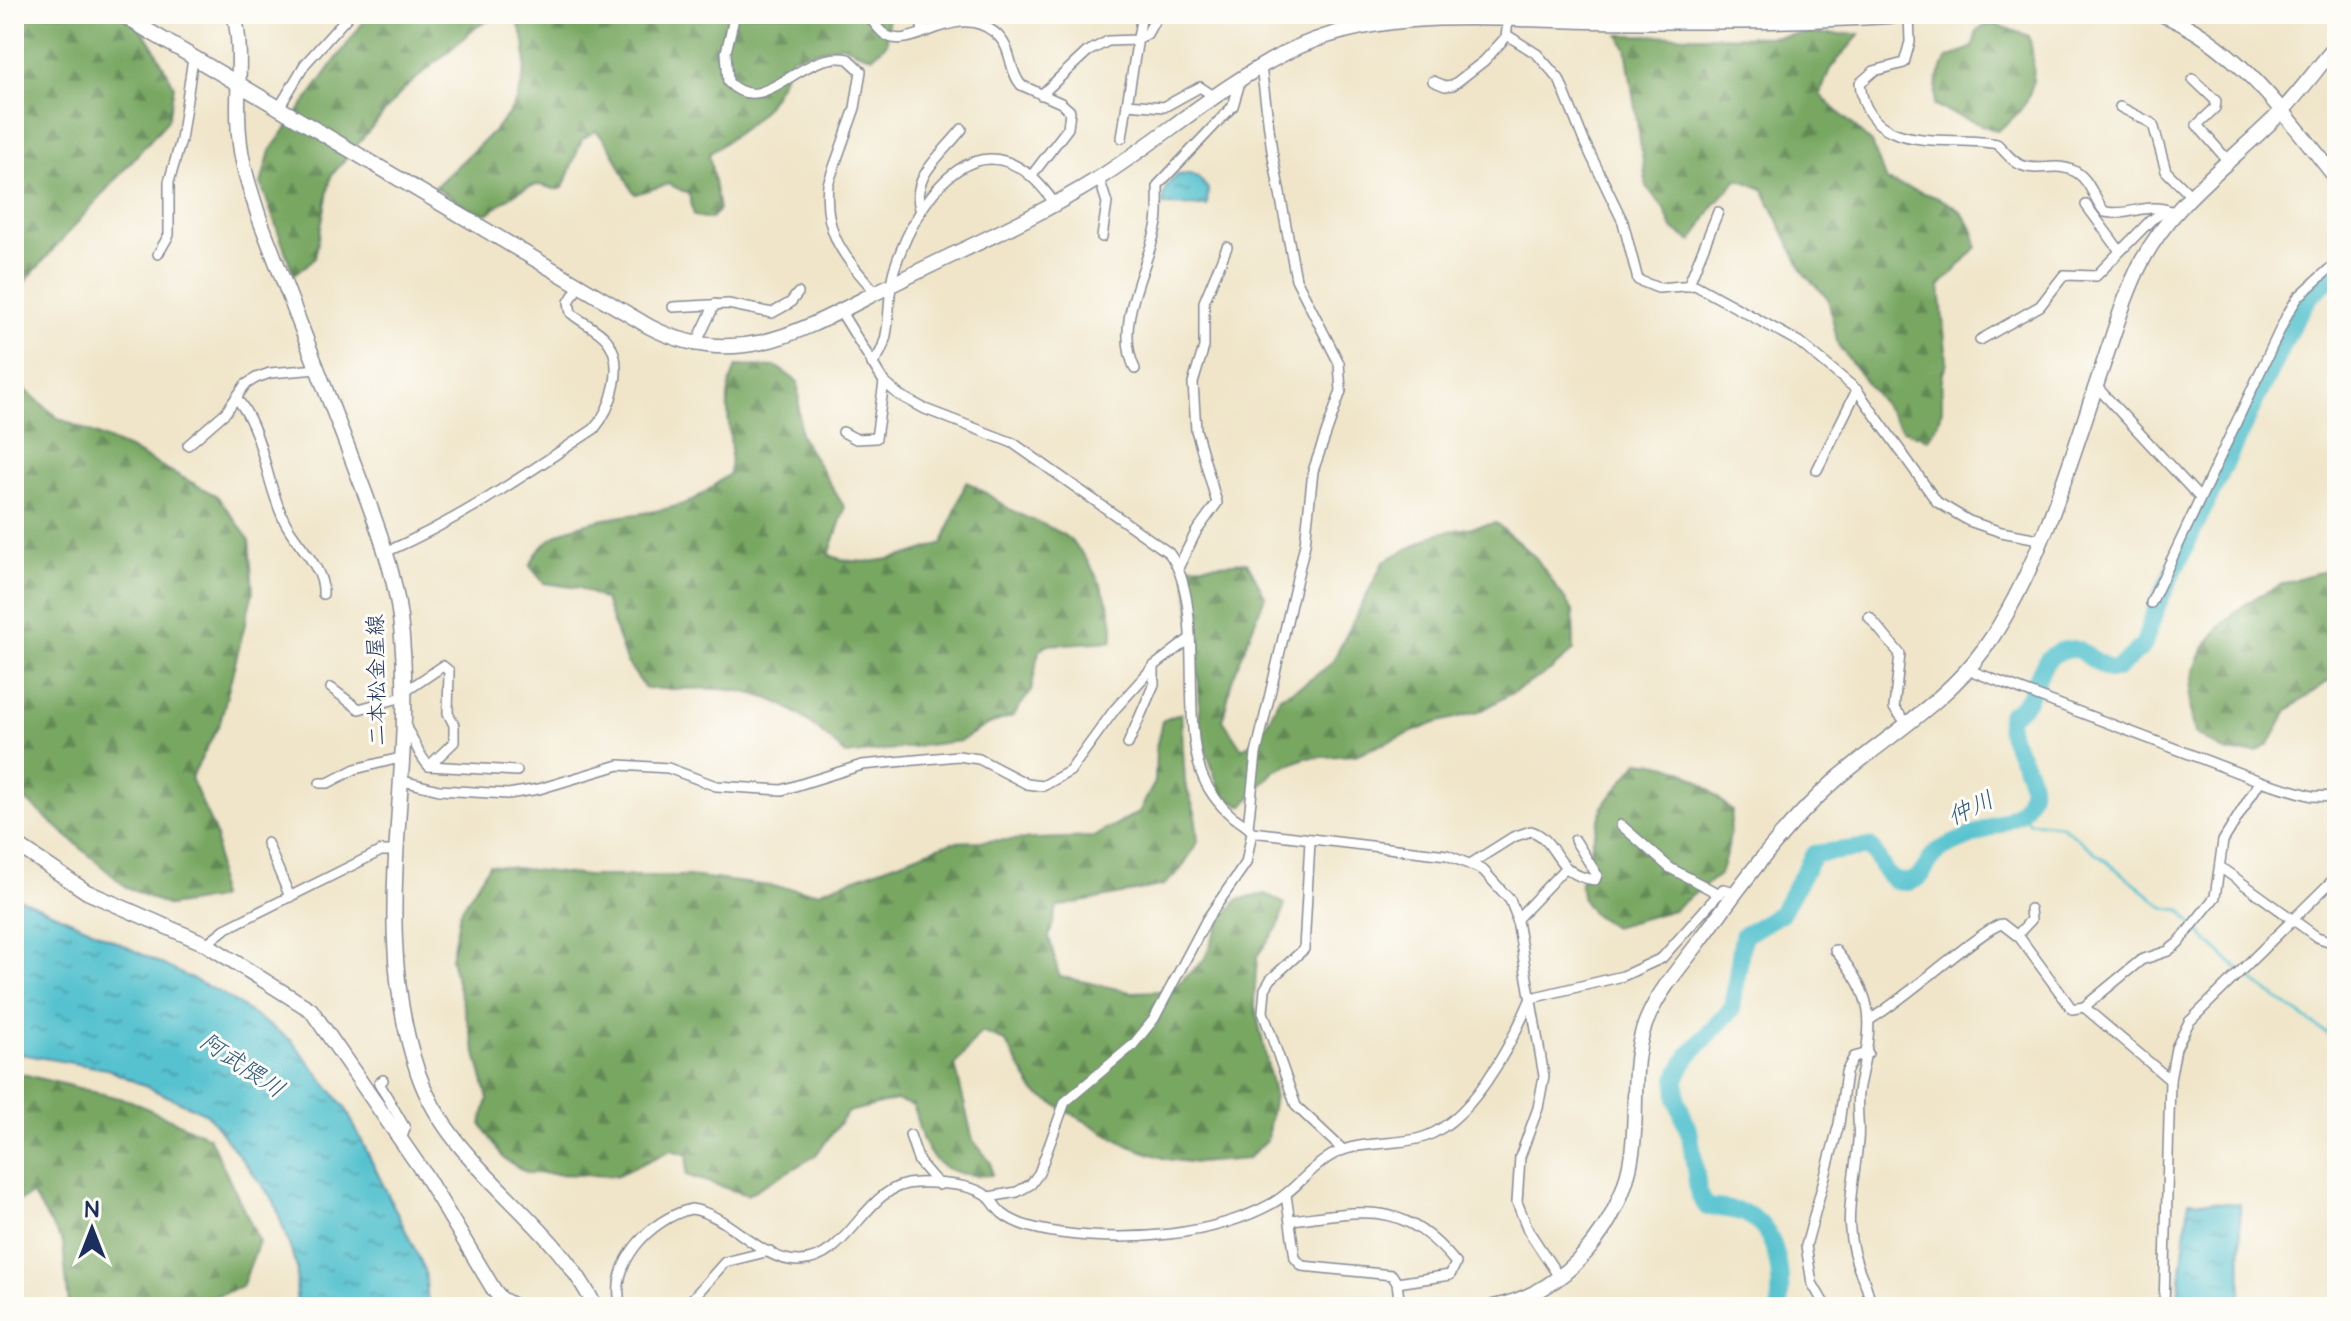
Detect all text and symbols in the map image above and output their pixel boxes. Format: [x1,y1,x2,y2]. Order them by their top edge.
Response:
street label: 二本松金屋線 [360,614,394,746]
water label: 仲川 [1942,783,2000,835]
water label: 阿武隈川 [193,1025,291,1107]
north arrow [52,1189,132,1269]
text: N [85,1195,99,1226]

